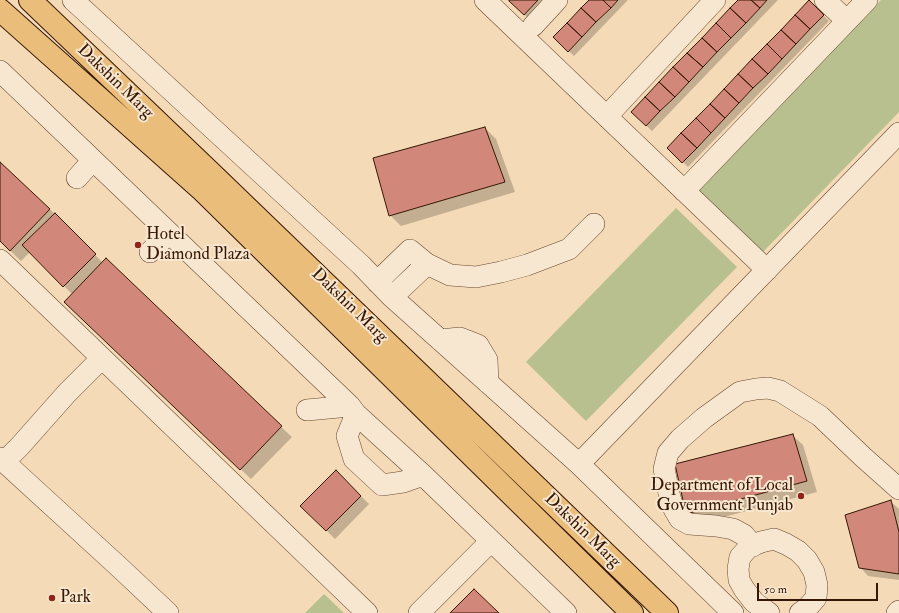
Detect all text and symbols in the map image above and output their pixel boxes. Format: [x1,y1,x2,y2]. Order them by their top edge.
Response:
street label: Dakshin Marg [73,41,157,123]
place label: Hotel Diamond Plaza [146,225,250,265]
marker: Hotel Diamond Plaza [133,240,143,250]
street label: Dakshin Marg [307,265,391,347]
place label: Department of Local Government Punjab [651,476,793,516]
street label: Dakshin Marg [540,490,624,572]
marker: Department of Local Government Punjab [796,491,806,501]
scale bar [759,575,880,601]
text: 50 m [764,582,787,597]
place label: Park [60,588,91,608]
marker: Park [47,593,57,603]

